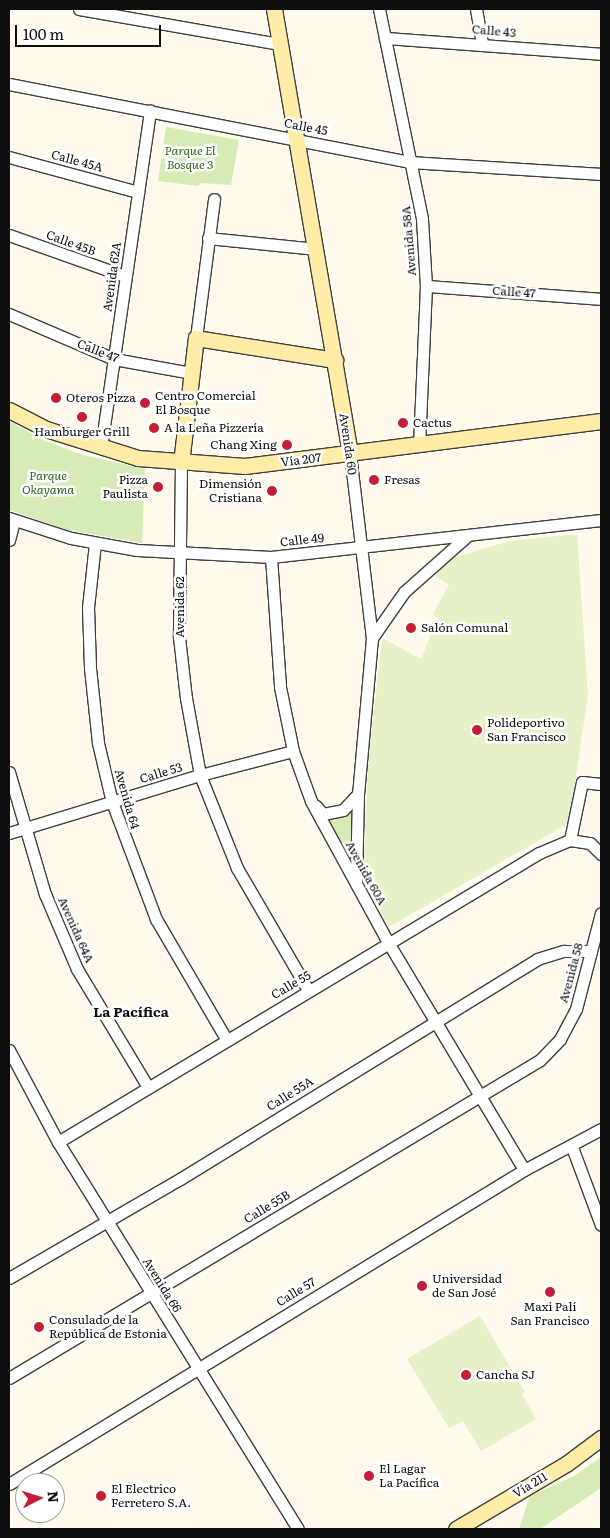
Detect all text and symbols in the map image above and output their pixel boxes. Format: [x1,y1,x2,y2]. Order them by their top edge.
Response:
scale bar [18,15,164,47]
text: 100 m [23,22,64,45]
street label: Calle 43 [471,22,517,40]
street label: Calle 45 [283,116,329,138]
park label: Parque El Bosque 3 [165,144,215,172]
street label: Calle 45A [50,147,104,175]
street label: Avenida 58A [399,205,419,277]
street label: Calle 45B [44,227,98,259]
street label: Avenida 62A [100,241,124,313]
street label: Calle 47 [492,283,536,301]
street label: Calle 47 [75,336,121,366]
place label: Centro Comercial El Bosque [155,389,256,417]
place label: Oteros Pizza [66,391,136,405]
marker: Oteros Pizza [50,392,62,404]
marker: Centro Comercial El Bosque [139,397,151,409]
marker: Hamburger Grill [76,411,88,423]
street label: Avenida 60 [337,412,359,476]
place label: Cactus [413,416,451,430]
marker: Cactus [397,417,409,429]
place label: A la Leña Pizzería [164,421,264,435]
marker: A la Leña Pizzería [148,422,160,434]
place label: Hamburger Grill [34,425,130,439]
place label: Chang Xing [210,438,277,452]
marker: Chang Xing [281,439,293,451]
street label: Vía 207 [280,450,322,470]
park label: Parque Okayama [22,469,74,497]
place label: Pizza Paulista [102,473,148,501]
place label: Fresas [384,473,420,487]
marker: Fresas [368,474,380,486]
place label: Dimensión Cristiana [199,477,262,505]
marker: Pizza Paulista [152,481,164,493]
marker: Dimensión Cristiana [266,485,278,497]
street label: Calle 49 [279,531,325,549]
street label: Avenida 62 [173,576,187,638]
place label: Salón Comunal [421,621,508,635]
marker: Salón Comunal [405,622,417,634]
place label: Polideportivo San Francisco [487,716,566,744]
marker: Polideportivo San Francisco [471,724,483,736]
street label: Calle 53 [138,760,184,786]
street label: Avenida 64 [112,767,142,831]
street label: Avenida 60A [342,838,390,908]
street label: Avenida 64A [55,895,97,965]
street label: Avenida 58 [556,941,586,1005]
street label: Calle 55 [269,968,313,1002]
district label: La Pacífica [93,1003,169,1019]
street label: Calle 55A [264,1074,316,1114]
street label: Calle 55B [241,1188,293,1226]
street label: Avenida 66 [140,1255,184,1315]
place label: Universidad de San José [432,1272,502,1300]
street label: Calle 57 [274,1275,318,1309]
marker: Universidad de San José [416,1280,428,1292]
marker: Maxi Palí San Francisco [544,1286,556,1298]
place label: Maxi Palí San Francisco [510,1300,590,1328]
place label: Consulado de la República de Estonia [49,1313,167,1341]
marker: Consulado de la República de Estonia [33,1321,45,1333]
place label: Cancha SJ [476,1368,535,1382]
marker: Cancha SJ [460,1369,472,1381]
place label: El Lagar La Pacífica [379,1462,439,1490]
street label: Vía 211 [510,1469,550,1501]
marker: El Lagar La Pacífica [363,1470,375,1482]
north arrow [15,1473,65,1523]
place label: El Electrico Ferretero S.A. [111,1482,191,1510]
text: N [43,1490,64,1504]
marker: El Electrico Ferretero S.A. [95,1490,107,1502]

